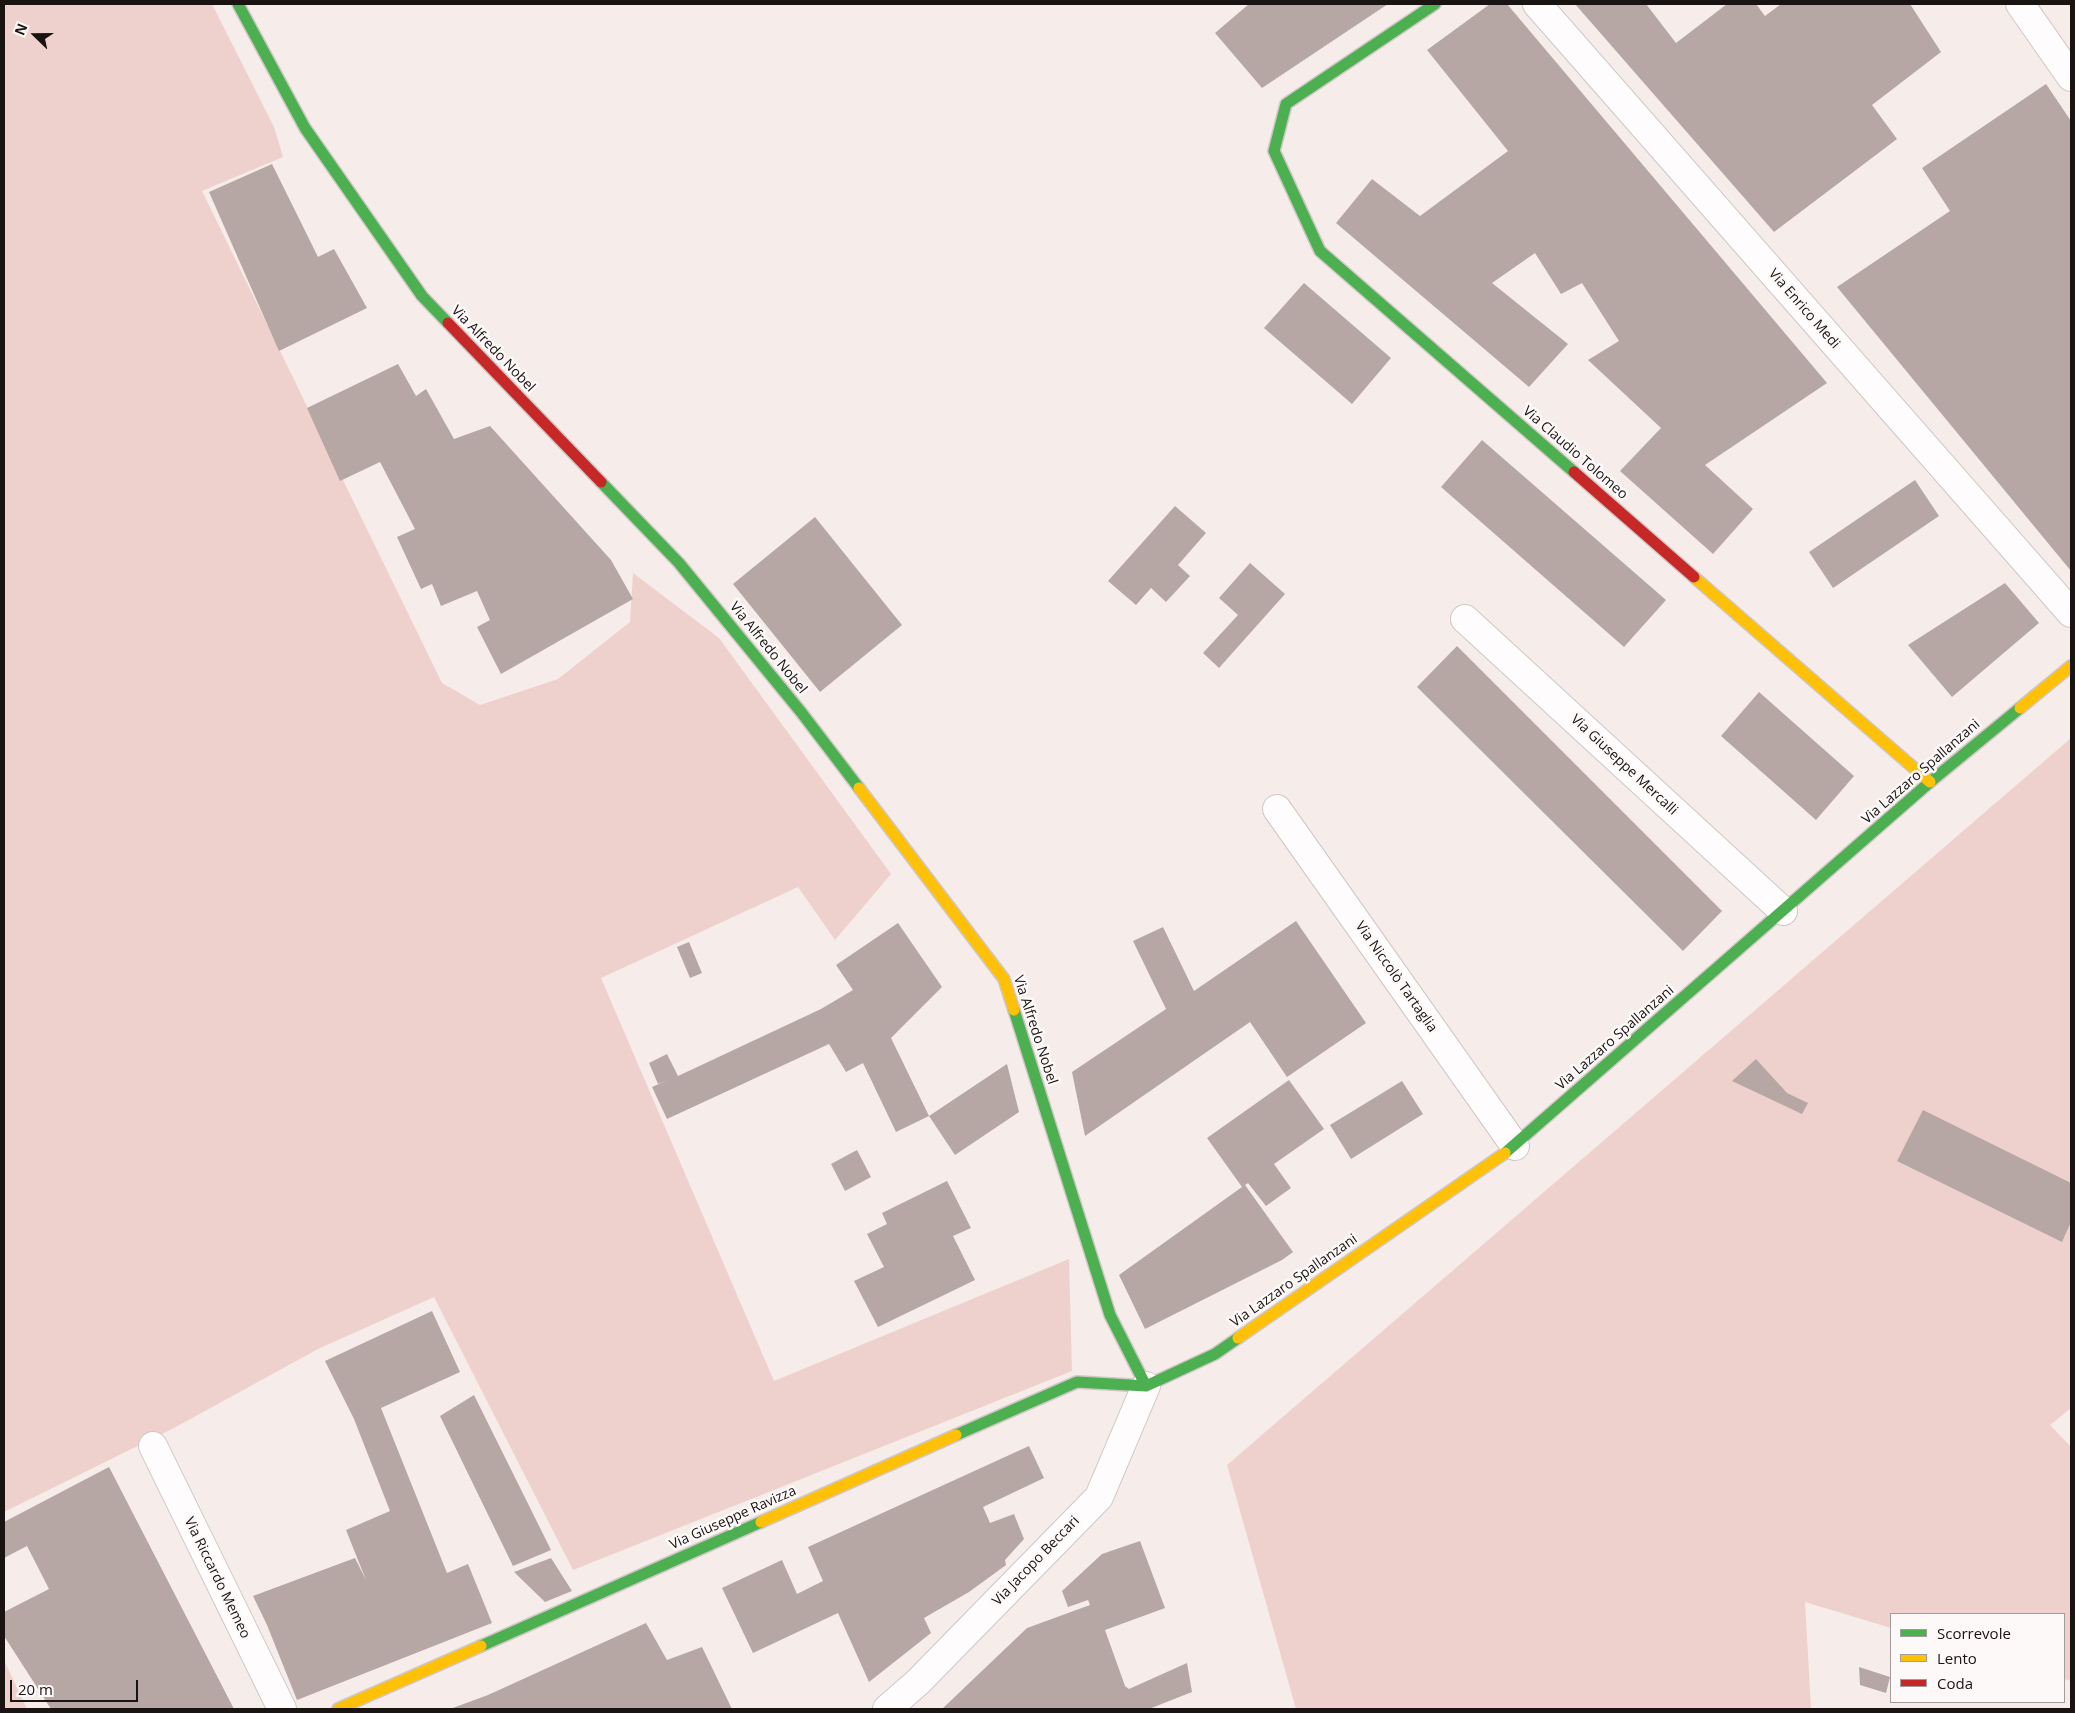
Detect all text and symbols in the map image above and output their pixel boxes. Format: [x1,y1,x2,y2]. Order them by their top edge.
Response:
north arrow [10,10,60,60]
text: N [10,20,32,38]
street label: Via Enrico Medi [1765,266,1843,352]
street label: Via Alfredo Nobel [448,302,538,396]
street label: Via Claudio Tolomeo [1519,403,1631,503]
street label: Via Alfredo Nobel [726,599,810,697]
street label: Via Giuseppe Mercalli [1567,711,1681,819]
street label: Via Lazzaro Spallanzani [1859,716,1983,828]
street label: Via Niccolò Tartaglia [1351,918,1441,1036]
street label: Via Alfredo Nobel [1009,973,1061,1087]
street label: Via Lazzaro Spallanzani [1553,982,1677,1094]
street label: Via Lazzaro Spallanzani [1227,1231,1361,1331]
street label: Via Giuseppe Ravizza [667,1483,799,1553]
street label: Via Jacopo Beccari [989,1513,1083,1609]
street label: Via Riccardo Memeo [180,1515,254,1641]
legend [1890,1613,2065,1703]
text: Scorrevole [1937,1623,2011,1643]
text: Lento [1937,1648,1977,1668]
scale bar [12,1670,140,1702]
text: Coda [1937,1673,1973,1693]
text: 20 m [18,1679,53,1699]

